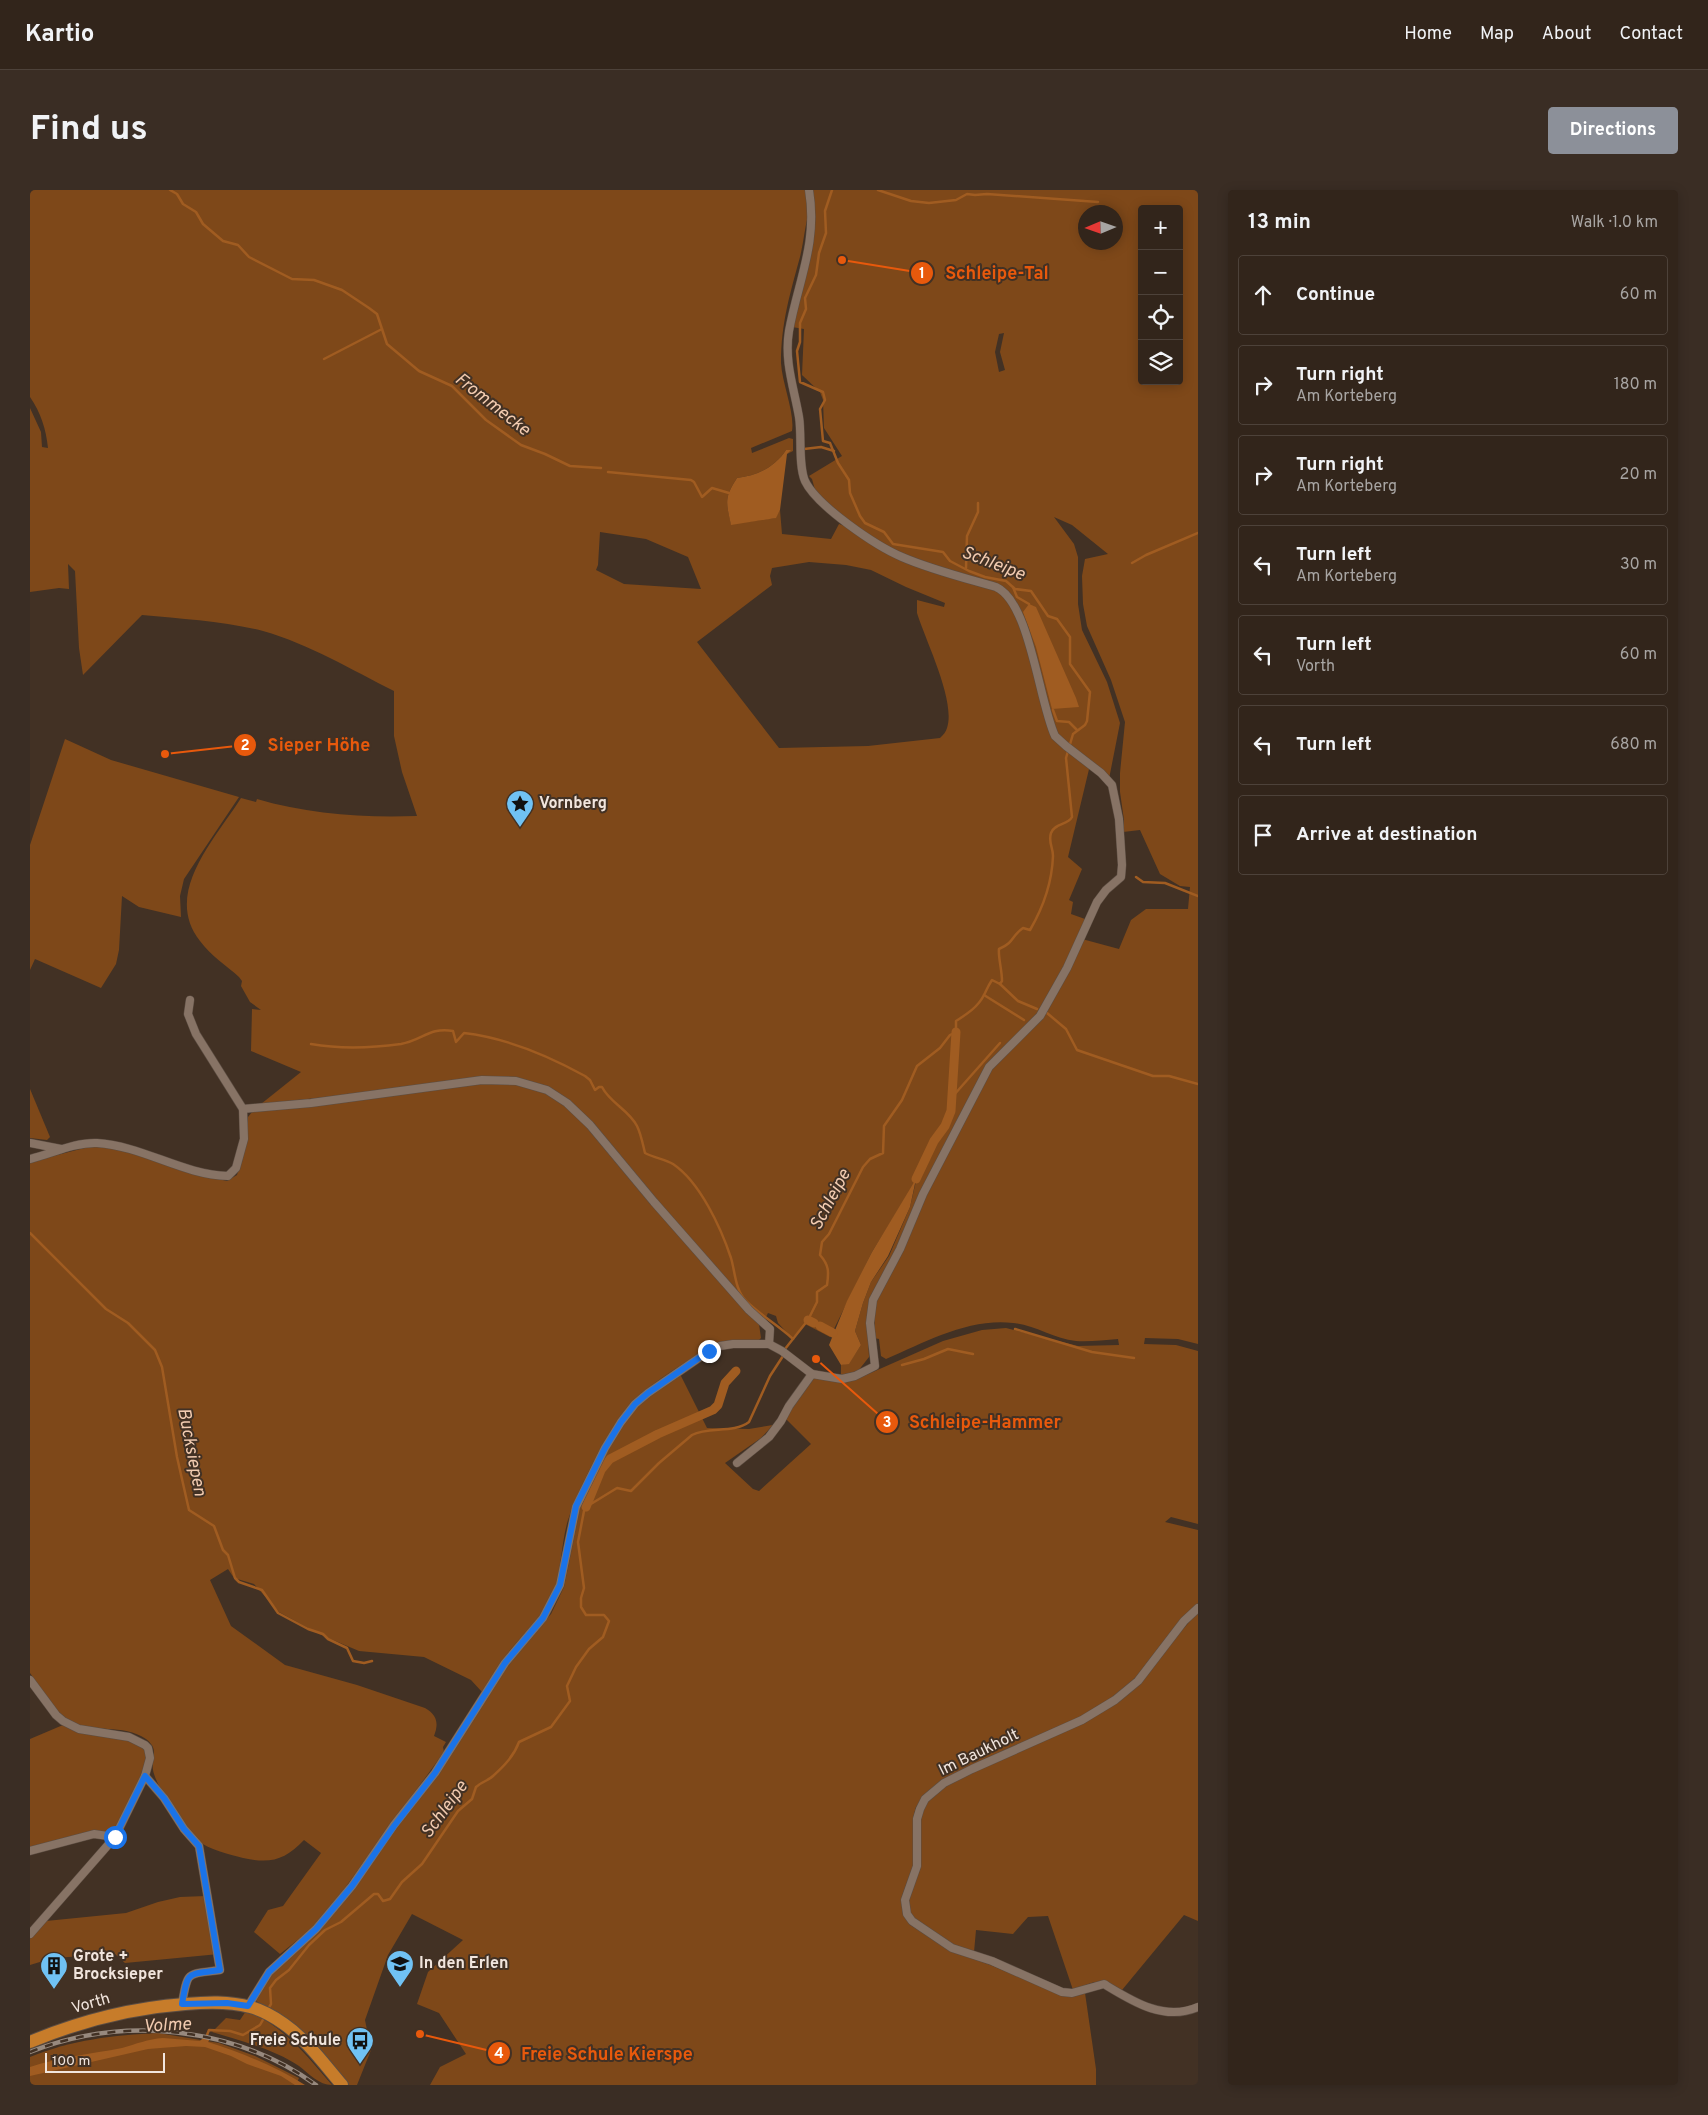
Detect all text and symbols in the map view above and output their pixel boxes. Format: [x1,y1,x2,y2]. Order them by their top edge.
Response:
text: Kartio [25,20,94,50]
text: Home [1404,23,1452,46]
text: Map [1480,23,1514,46]
text: About [1542,23,1591,46]
text: Contact [1619,23,1683,46]
button: Directions [1548,107,1678,154]
text: Find us [30,108,148,152]
north arrow [1078,205,1123,250]
map controls [1138,205,1183,385]
button: + [1138,205,1183,250]
text: 13 min [1248,209,1311,236]
text: Walk · 1.0 km [1571,213,1658,233]
button: − [1138,250,1183,295]
callout: Schleipe-Tal [910,256,1058,289]
text: Schleipe-Tal [945,263,1049,286]
text: 1 [919,265,925,284]
icon: ahead [1249,281,1277,309]
text: Continue [1296,283,1375,307]
text: 60 m [1620,285,1657,305]
button: locate [1138,295,1183,340]
button: layers [1138,340,1183,385]
text: Turn right [1296,363,1384,387]
water label: Frommecke [450,368,535,442]
icon: right [1249,371,1277,399]
text: 180 m [1614,375,1657,395]
text: Am Korteberg [1296,387,1397,407]
text: Turn right [1296,453,1384,477]
icon: right [1249,461,1277,489]
text: 20 m [1620,465,1657,485]
text: Am Korteberg [1296,477,1397,497]
water label: Schleipe [958,541,1029,587]
text: Turn left [1296,543,1372,567]
icon: left [1249,551,1277,579]
text: 30 m [1620,555,1657,575]
text: Am Korteberg [1296,567,1397,587]
text: Turn left [1296,633,1372,657]
icon: left [1249,641,1277,669]
text: 60 m [1620,645,1657,665]
text: Vorth [1296,657,1335,677]
callout: Sieper Höhe [233,729,381,762]
icon: left [1249,731,1277,759]
text: Turn left [1296,733,1372,757]
text: Sieper Höhe [268,735,370,758]
text: 680 m [1610,735,1657,755]
text: 2 [240,737,250,756]
place icon: Vornberg [505,789,535,828]
place label: Vornberg [539,794,607,814]
icon: arrive [1249,821,1277,849]
text: Arrive at destination [1296,823,1477,847]
water label: Schleipe [805,1165,857,1235]
route end [698,1340,721,1363]
callout: Schleipe-Hammer [874,1405,1071,1438]
water label: Bucksiepen [171,1406,211,1498]
text: Schleipe-Hammer [909,1412,1061,1435]
text: 3 [883,1414,892,1433]
street label: Im Baukholt [936,1725,1022,1781]
water label: Schleipe [416,1776,474,1843]
route start [104,1826,127,1849]
place label: Grote + Brocksieper [73,1947,163,1985]
school or university icon: In den Erlen [385,1949,415,1988]
building icon: Grote + Brocksieper [39,1951,69,1990]
place label: In den Erlen [419,1954,508,1974]
street label: Vorth [70,1989,112,2019]
water label: Volme [142,2013,192,2039]
bus stop icon: Freie Schule [345,2026,375,2065]
place label: Freie Schule [250,2031,341,2051]
callout: Freie Schule Kierspe [486,2037,703,2070]
text: Freie Schule Kierspe [521,2044,693,2067]
text: 4 [494,2045,504,2064]
scale bar [45,2050,165,2073]
text: 100 m [52,2053,90,2070]

